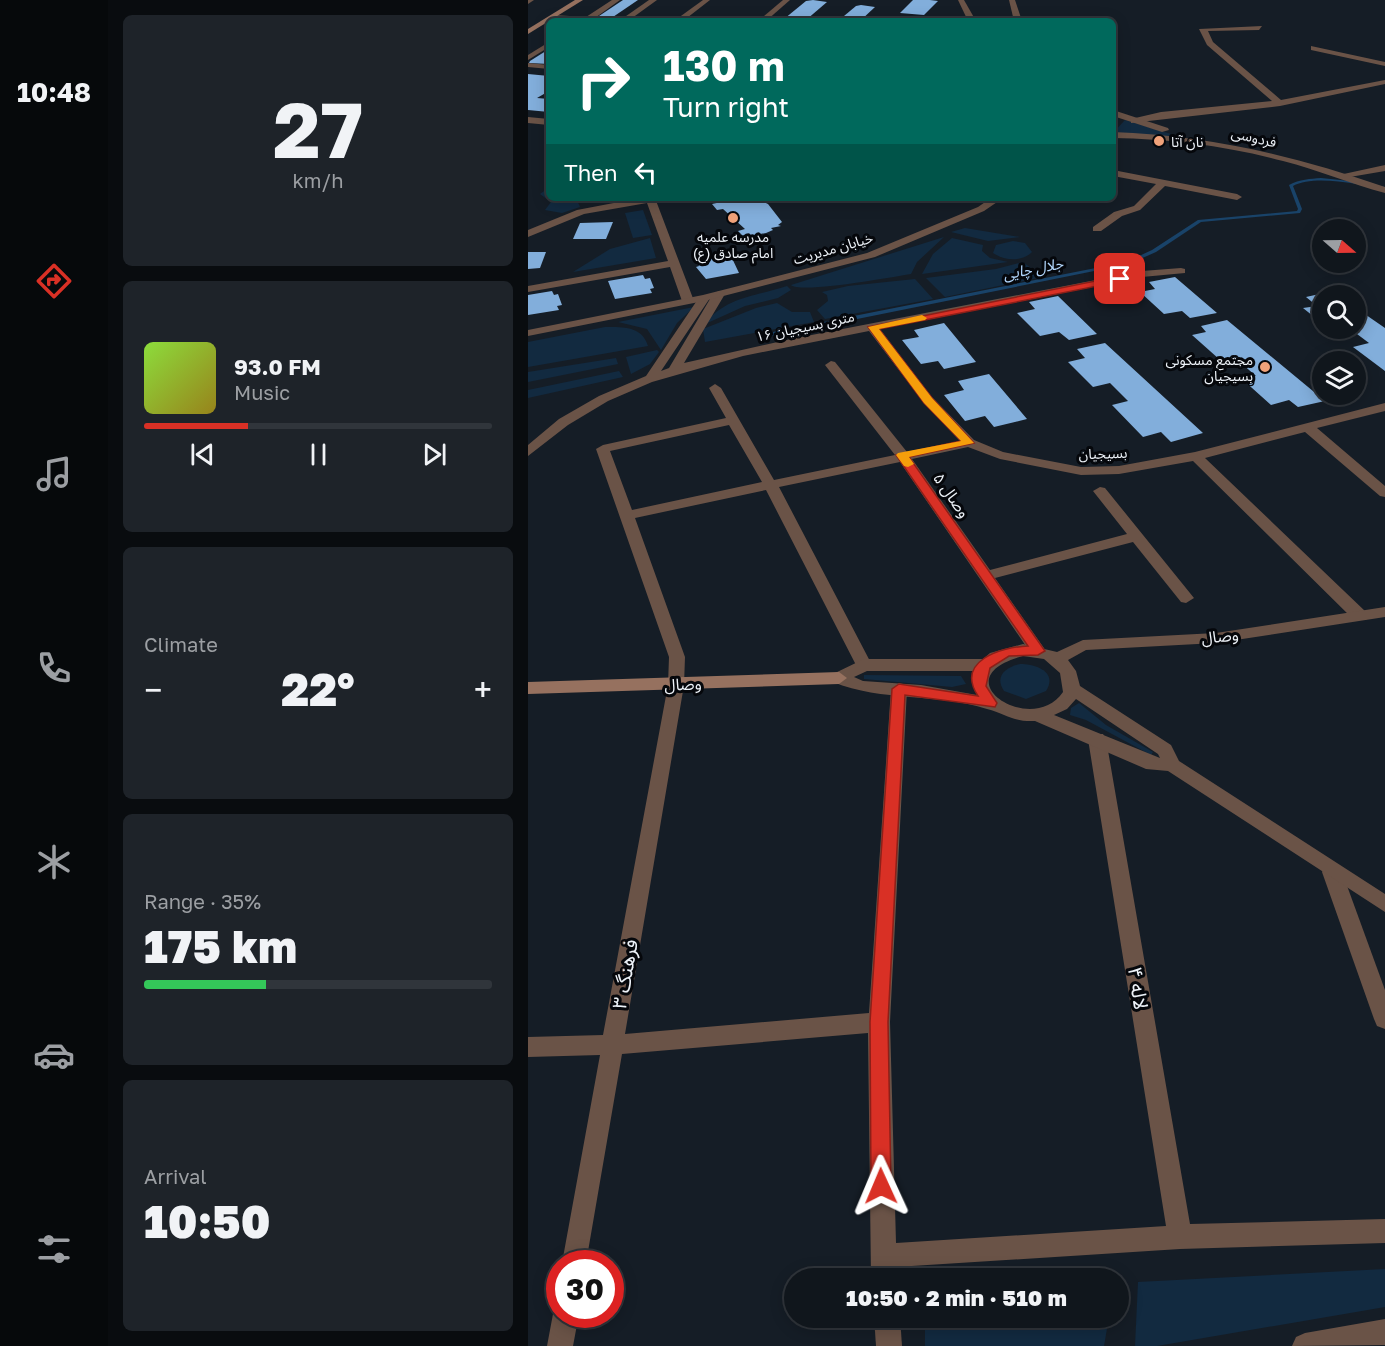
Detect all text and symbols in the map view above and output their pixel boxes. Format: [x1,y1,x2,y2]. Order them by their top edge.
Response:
text: 130 m [663,40,785,90]
icon: right [564,42,642,120]
text: 10:48 [17,76,91,108]
text: 27 [273,82,363,175]
text: Turn right [663,91,789,123]
street label: فردوسی [1230,124,1278,151]
place label: نان آتا [1171,133,1204,151]
marker: نان آتا [1152,134,1166,148]
icon: left [629,156,662,189]
text: Then [564,159,617,186]
text: km/h [293,168,343,192]
marker: مدرسه علمیه امام صادق (ع) [726,211,740,225]
north arrow [1312,219,1366,273]
map controls [1312,219,1366,405]
place label: مدرسه علمیه امام صادق (ع) [693,228,773,264]
street label: خیابان مدیریت [791,229,875,268]
water label: جلال چایی [1001,253,1065,285]
pin [1094,253,1145,304]
icon: directions [33,260,75,302]
icon: arrive [1103,262,1136,295]
button: search [1312,285,1366,339]
street label: ۱۶ متری بسیجیان [754,307,856,346]
place label: مجتمع مسکونی بسیجیان [1165,351,1253,385]
button: layers [1312,351,1366,405]
text: 93.0 FM [234,353,321,380]
marker: مجتمع مسکونی بسیجیان [1258,360,1272,374]
text: Music [234,380,290,404]
icon: previous [186,438,219,471]
icon: pause [302,438,335,471]
icon: next [418,438,451,471]
street label: بسیجیان [1078,444,1128,463]
icon: music [33,453,75,495]
street label: وصال ۵ [928,469,975,522]
street label: وصال [1200,624,1240,649]
text: Climate [144,632,218,656]
icon: phone [33,647,75,689]
text: 22° [281,662,355,716]
text: − [144,670,162,709]
text: + [474,670,492,709]
street label: وصال [664,673,702,696]
icon: climate [33,841,75,883]
text: Range · 35% [144,889,261,913]
text: 175 km [144,919,297,973]
street label: فرهنگ ۳ [606,937,643,1011]
street label: لاله ۴ [1124,965,1154,1011]
icon: car [33,1034,75,1076]
position arrow [849,1154,913,1218]
text: Arrival [144,1164,207,1188]
text: 10:50 [144,1194,270,1248]
icon: filters [33,1228,75,1270]
speed limit sign: 30 [546,1250,624,1328]
text: 10:50 · 2 min · 510 m [846,1284,1067,1311]

